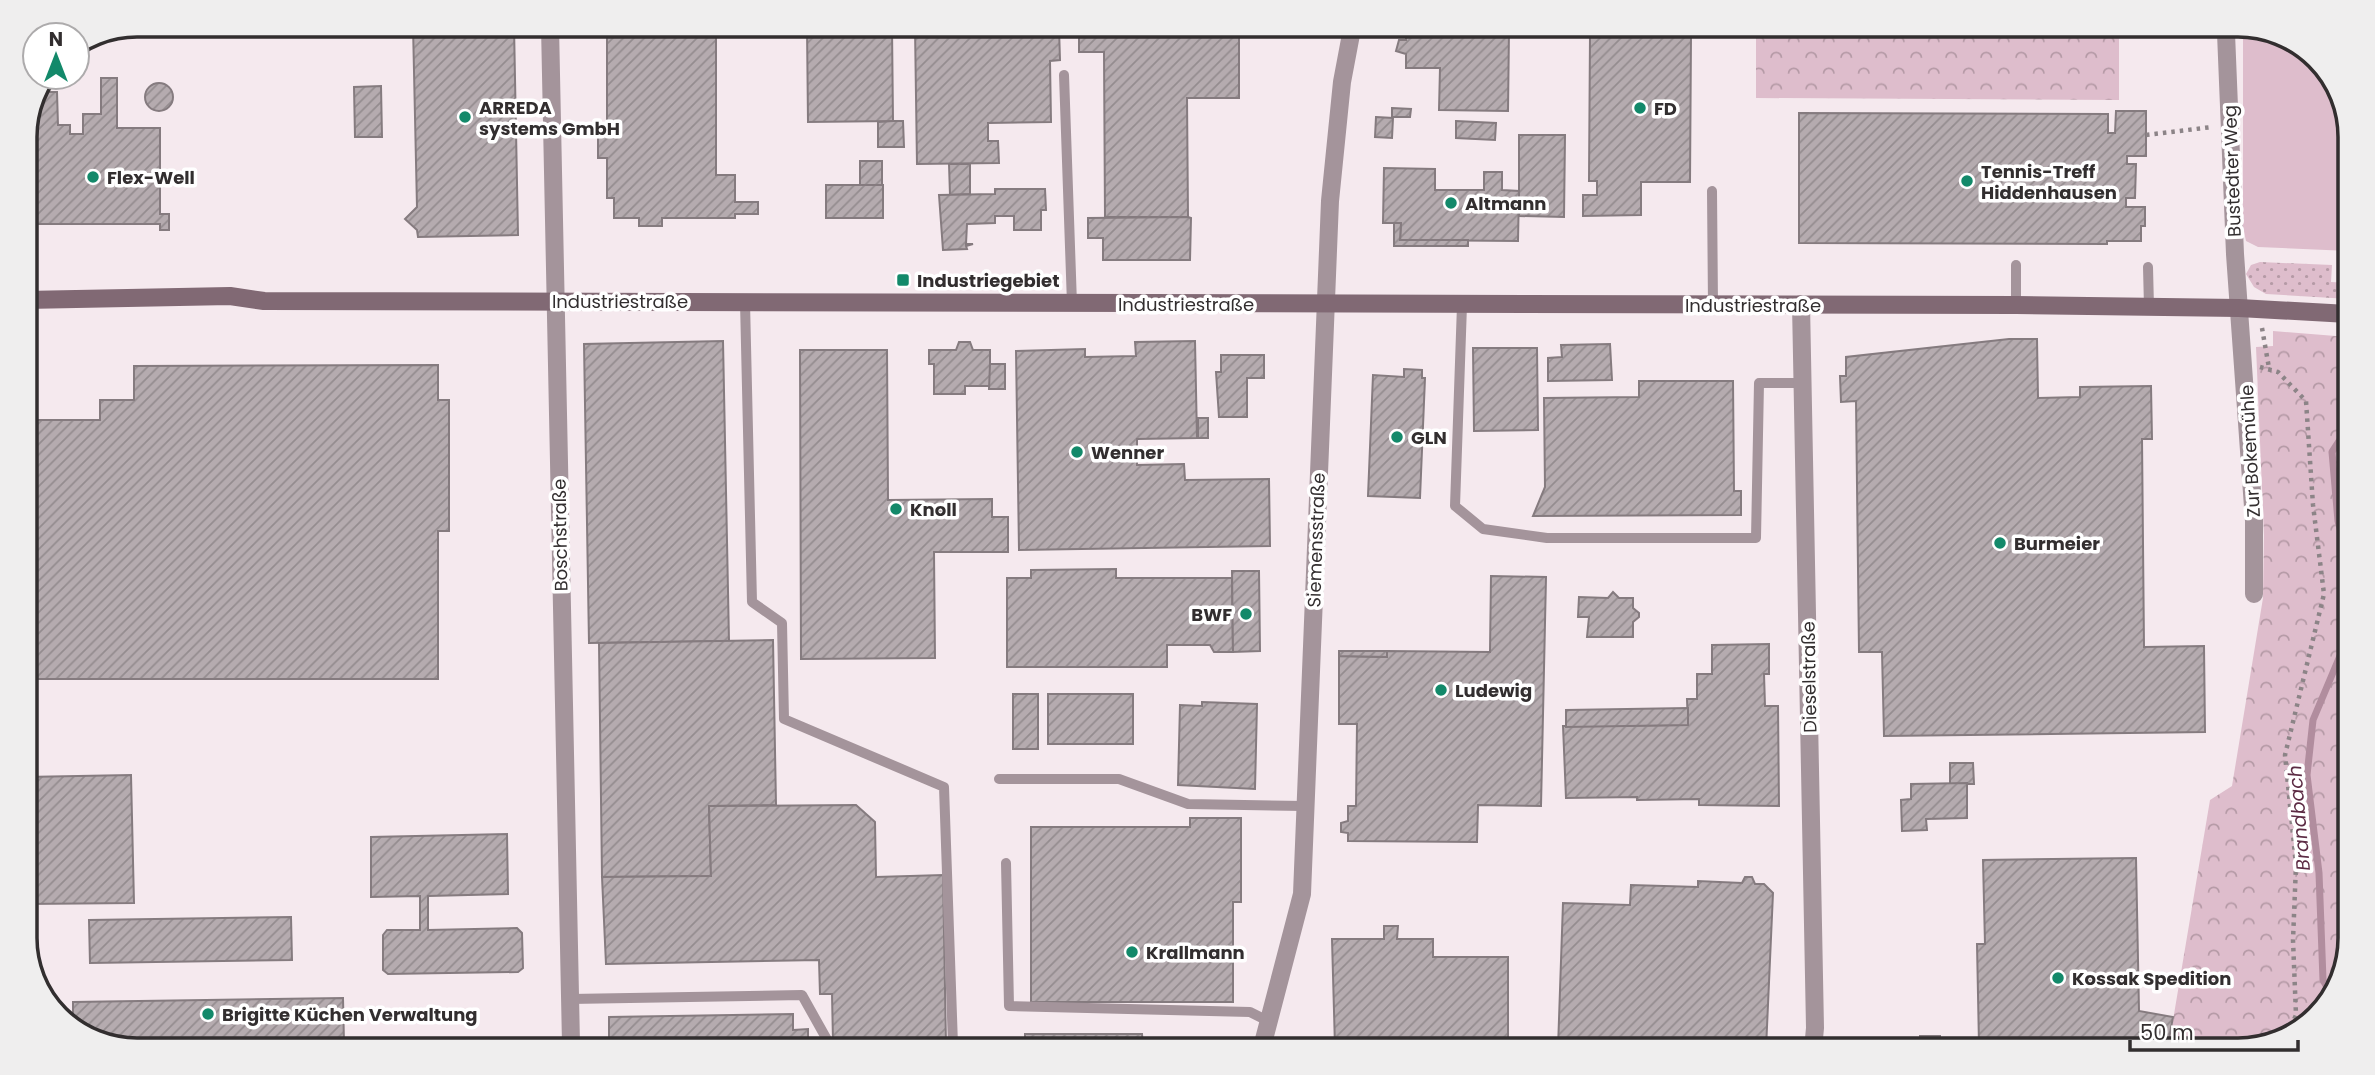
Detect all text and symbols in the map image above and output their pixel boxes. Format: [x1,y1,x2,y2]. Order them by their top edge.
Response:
north arrow [21,21,91,91]
text: N [49,26,63,53]
place label: ARREDA systems GmbH [479,95,620,141]
place label: FD [1654,96,1677,121]
marker: FD [1632,100,1648,116]
street label: Bustedter Weg [2217,105,2247,237]
marker: ARREDA systems GmbH [457,109,473,125]
place label: Tennis-Treff Hiddenhausen [1981,159,2117,205]
place label: Flex-Well [107,165,195,190]
marker: Flex-Well [85,169,101,185]
marker: Tennis-Treff Hiddenhausen [1959,173,1975,189]
place label: Altmann [1465,191,1546,216]
marker: Altmann [1443,195,1459,211]
place label: Industriegebiet [917,268,1060,293]
marker: Industriegebiet [895,272,911,288]
street label: Industriestraße [552,289,688,314]
street label: Industriestraße [1118,292,1254,317]
street label: Industriestraße [1685,293,1821,318]
street label: Zur Bokemühle [2234,384,2266,518]
place label: GLN [1411,425,1447,450]
marker: GLN [1389,429,1405,445]
place label: Wenner [1091,440,1164,465]
marker: Wenner [1069,444,1085,460]
street label: Siemensstraße [1301,472,1331,608]
street label: Boschstraße [547,478,573,592]
place label: Knoll [910,497,957,522]
marker: Knoll [888,501,904,517]
place label: Burmeier [2014,531,2100,556]
marker: Burmeier [1992,535,2008,551]
place label: BWF [1191,602,1232,627]
marker: BWF [1238,606,1254,622]
street label: Dieselstraße [1796,621,1822,733]
place label: Ludewig [1455,678,1532,703]
marker: Ludewig [1433,682,1449,698]
water label: Brandbach [2281,764,2317,872]
place label: Krallmann [1146,940,1245,965]
marker: Krallmann [1124,944,1140,960]
place label: Kossak Spedition [2072,966,2231,991]
marker: Kossak Spedition [2050,970,2066,986]
place label: Brigitte Küchen Verwaltung [222,1002,478,1027]
marker: Brigitte Küchen Verwaltung [200,1006,216,1022]
scale bar [2130,1009,2298,1052]
text: 50 m [2140,1018,2194,1047]

